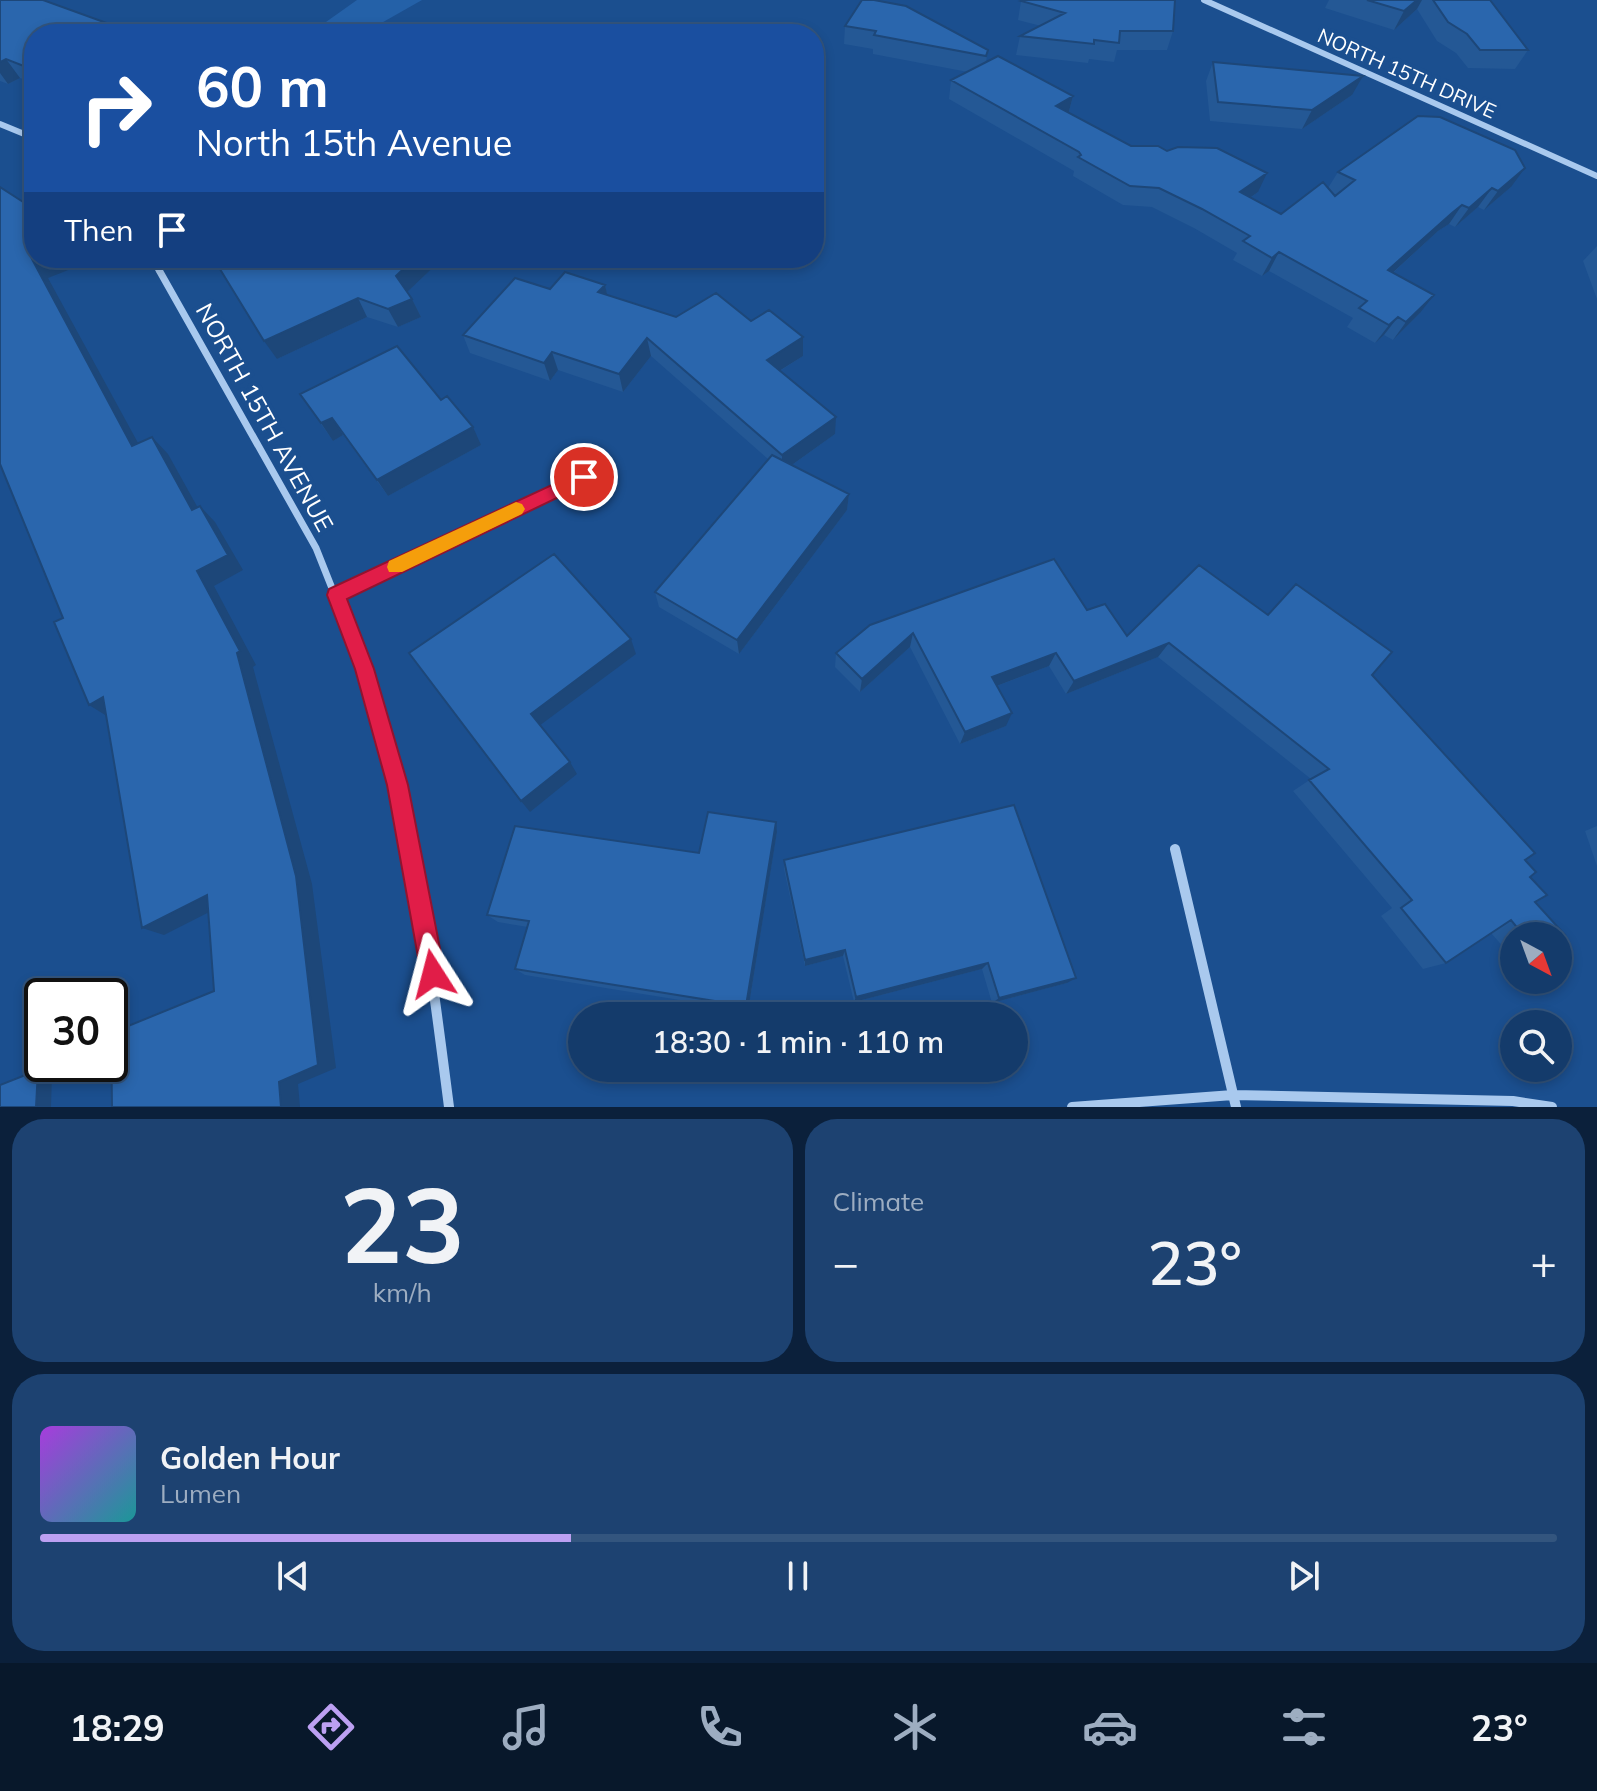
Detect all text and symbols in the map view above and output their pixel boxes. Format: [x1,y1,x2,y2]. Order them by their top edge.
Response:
street label: NORTH 15TH DRIVE [1314,22,1500,124]
text: 60 m [196,51,329,121]
icon: right [64,56,168,160]
text: North 15th Avenue [196,120,512,165]
icon: arrive [150,208,194,252]
text: Then [64,211,134,249]
street label: NORTH 15TH AVENUE [190,298,340,536]
pin [550,443,618,511]
icon: arrive [562,455,606,499]
north arrow [1500,922,1572,994]
map controls [1500,922,1572,1082]
position arrow [391,932,475,1016]
speed limit sign: 30 [24,978,128,1082]
button: search [1500,1010,1572,1082]
text: 18:30 · 1 min · 110 m [652,1023,944,1061]
text: 23 [340,1158,465,1289]
text: Climate [833,1185,924,1218]
text: 23° [1148,1225,1242,1300]
text: − [833,1235,859,1290]
text: + [1531,1235,1557,1290]
text: km/h [373,1276,432,1309]
text: Golden Hour [160,1439,340,1477]
text: Lumen [160,1477,241,1510]
icon: previous [271,1554,315,1598]
icon: pause [776,1554,820,1598]
icon: next [1282,1554,1326,1598]
icon: directions [303,1699,359,1755]
icon: music [498,1699,554,1755]
icon: phone [692,1699,748,1755]
icon: climate [887,1699,943,1755]
icon: car [1082,1699,1138,1755]
icon: filters [1276,1699,1332,1755]
text: 18:29 [69,1705,165,1750]
text: 23° [1471,1705,1528,1750]

